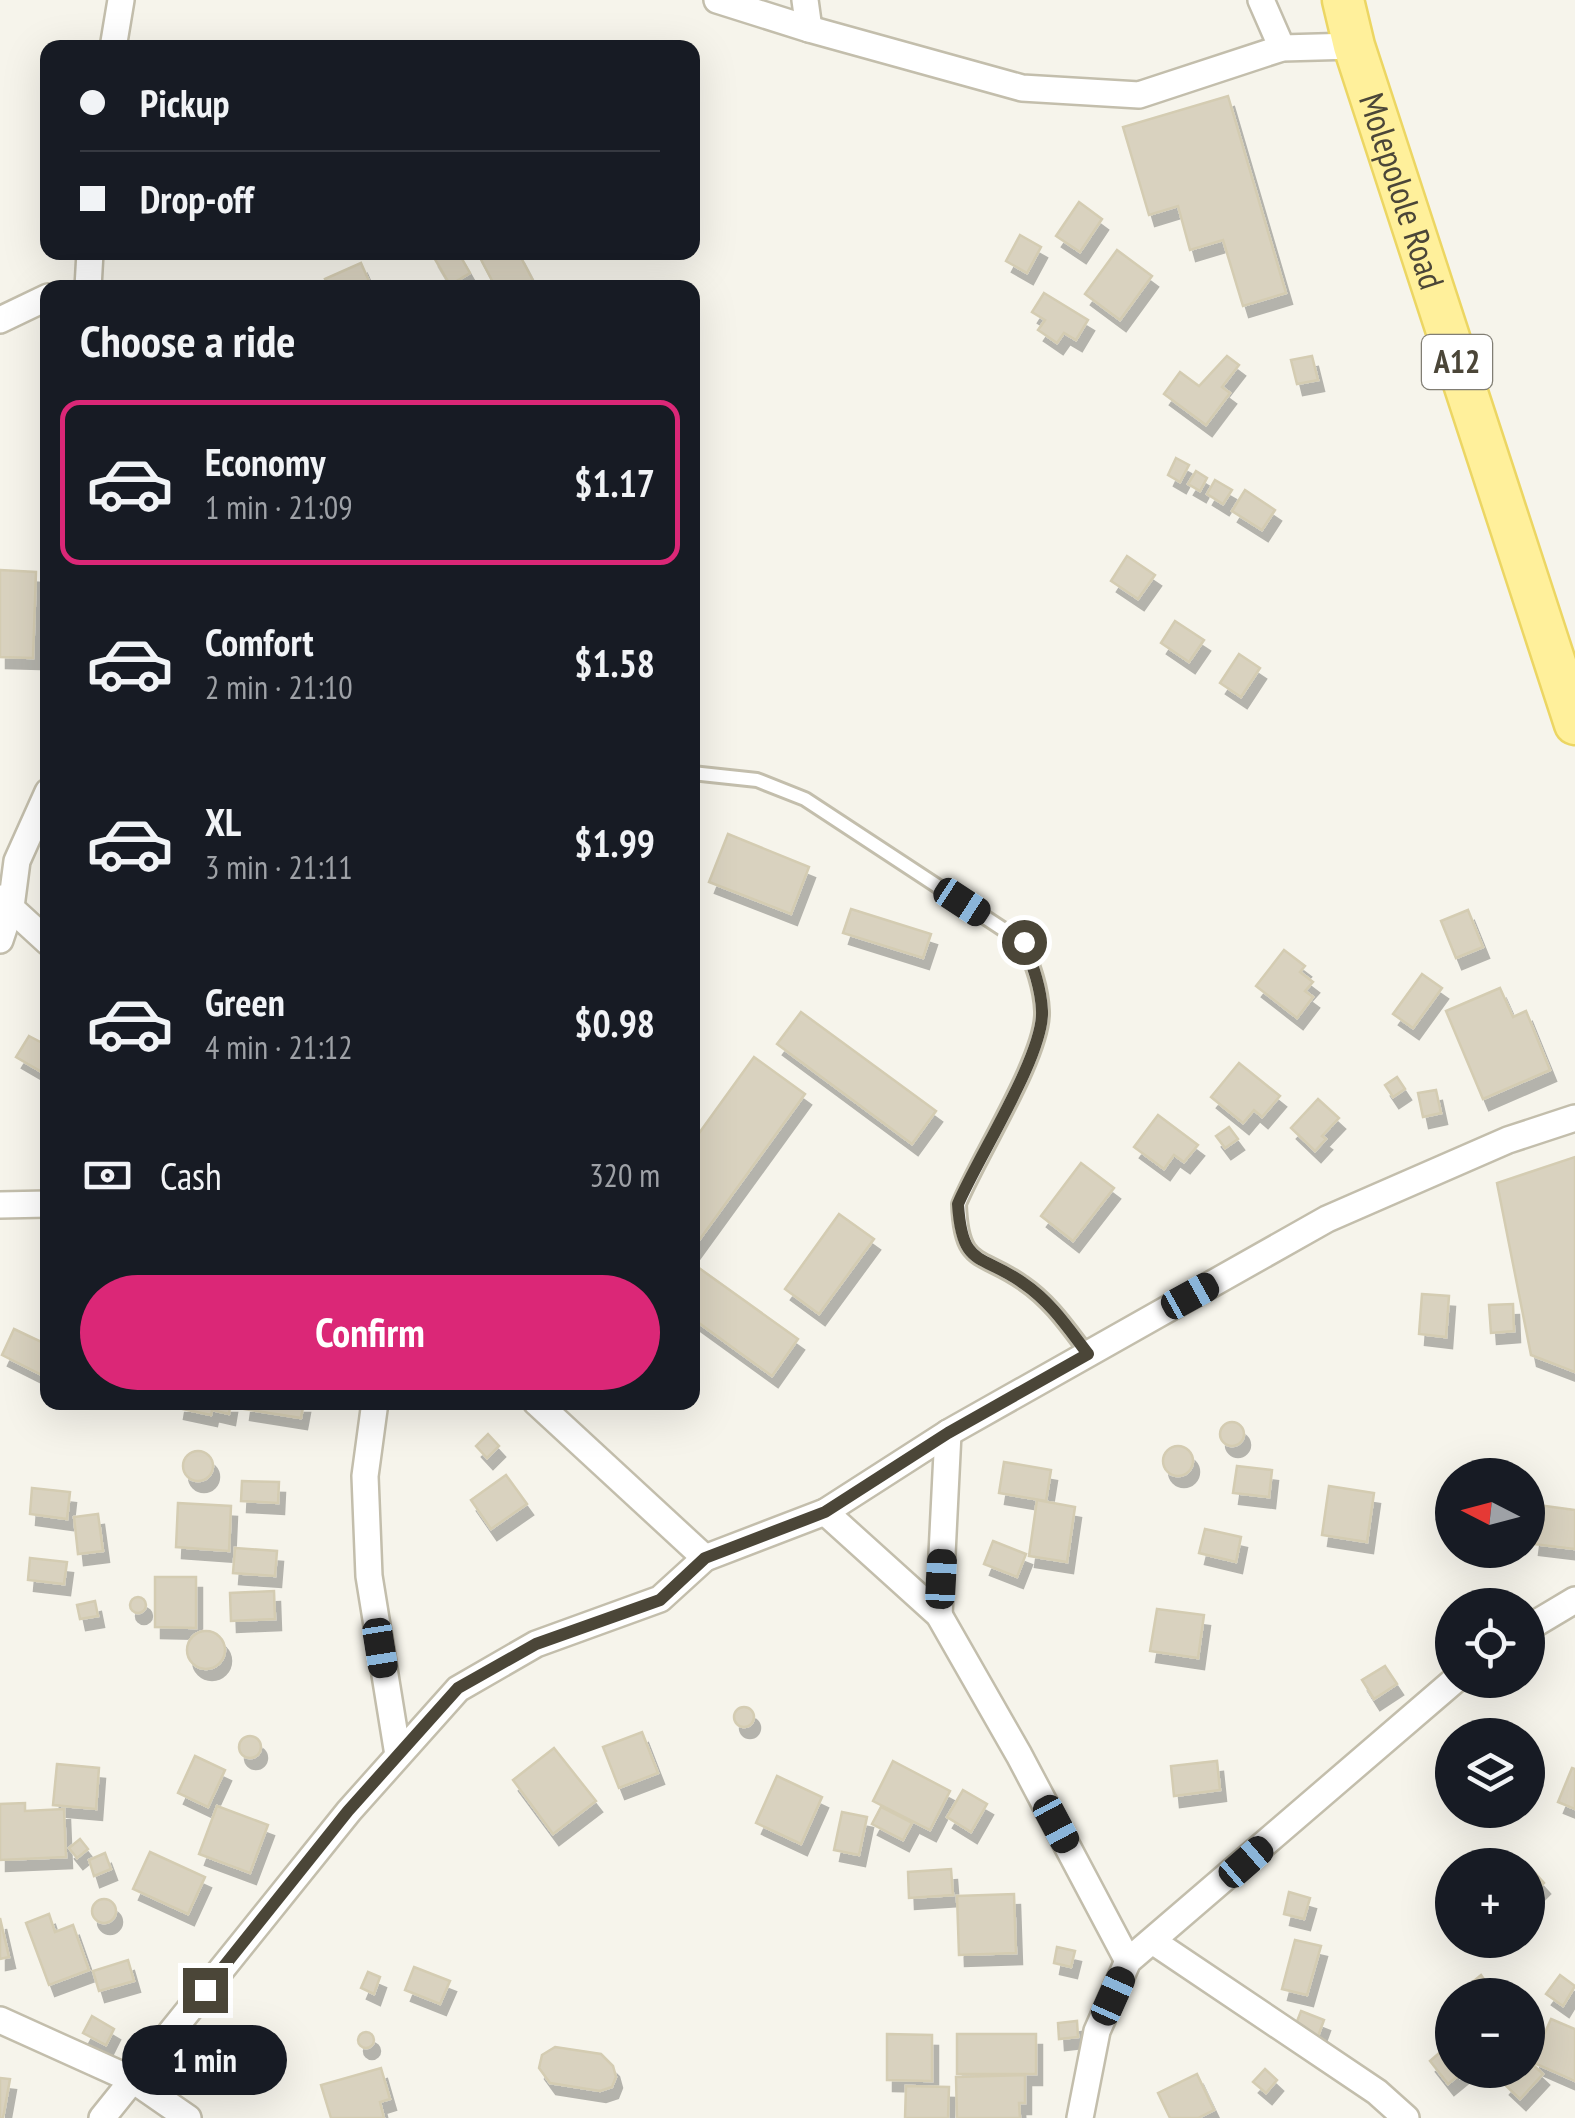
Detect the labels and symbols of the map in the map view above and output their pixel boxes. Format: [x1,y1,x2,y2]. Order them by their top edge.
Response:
street label: Molepolole Road [1349,87,1456,295]
road number: A12 [1422,335,1492,389]
car [929,873,995,931]
route start [1002,920,1047,965]
car [1156,1268,1224,1324]
north arrow [1435,1458,1545,1568]
car [924,1548,958,1610]
car [360,1616,400,1680]
car [1029,1790,1083,1858]
car [1214,1831,1278,1893]
car [1087,1962,1139,2030]
route end [183,1968,228,2013]
callout: 1 min [122,2025,288,2095]

